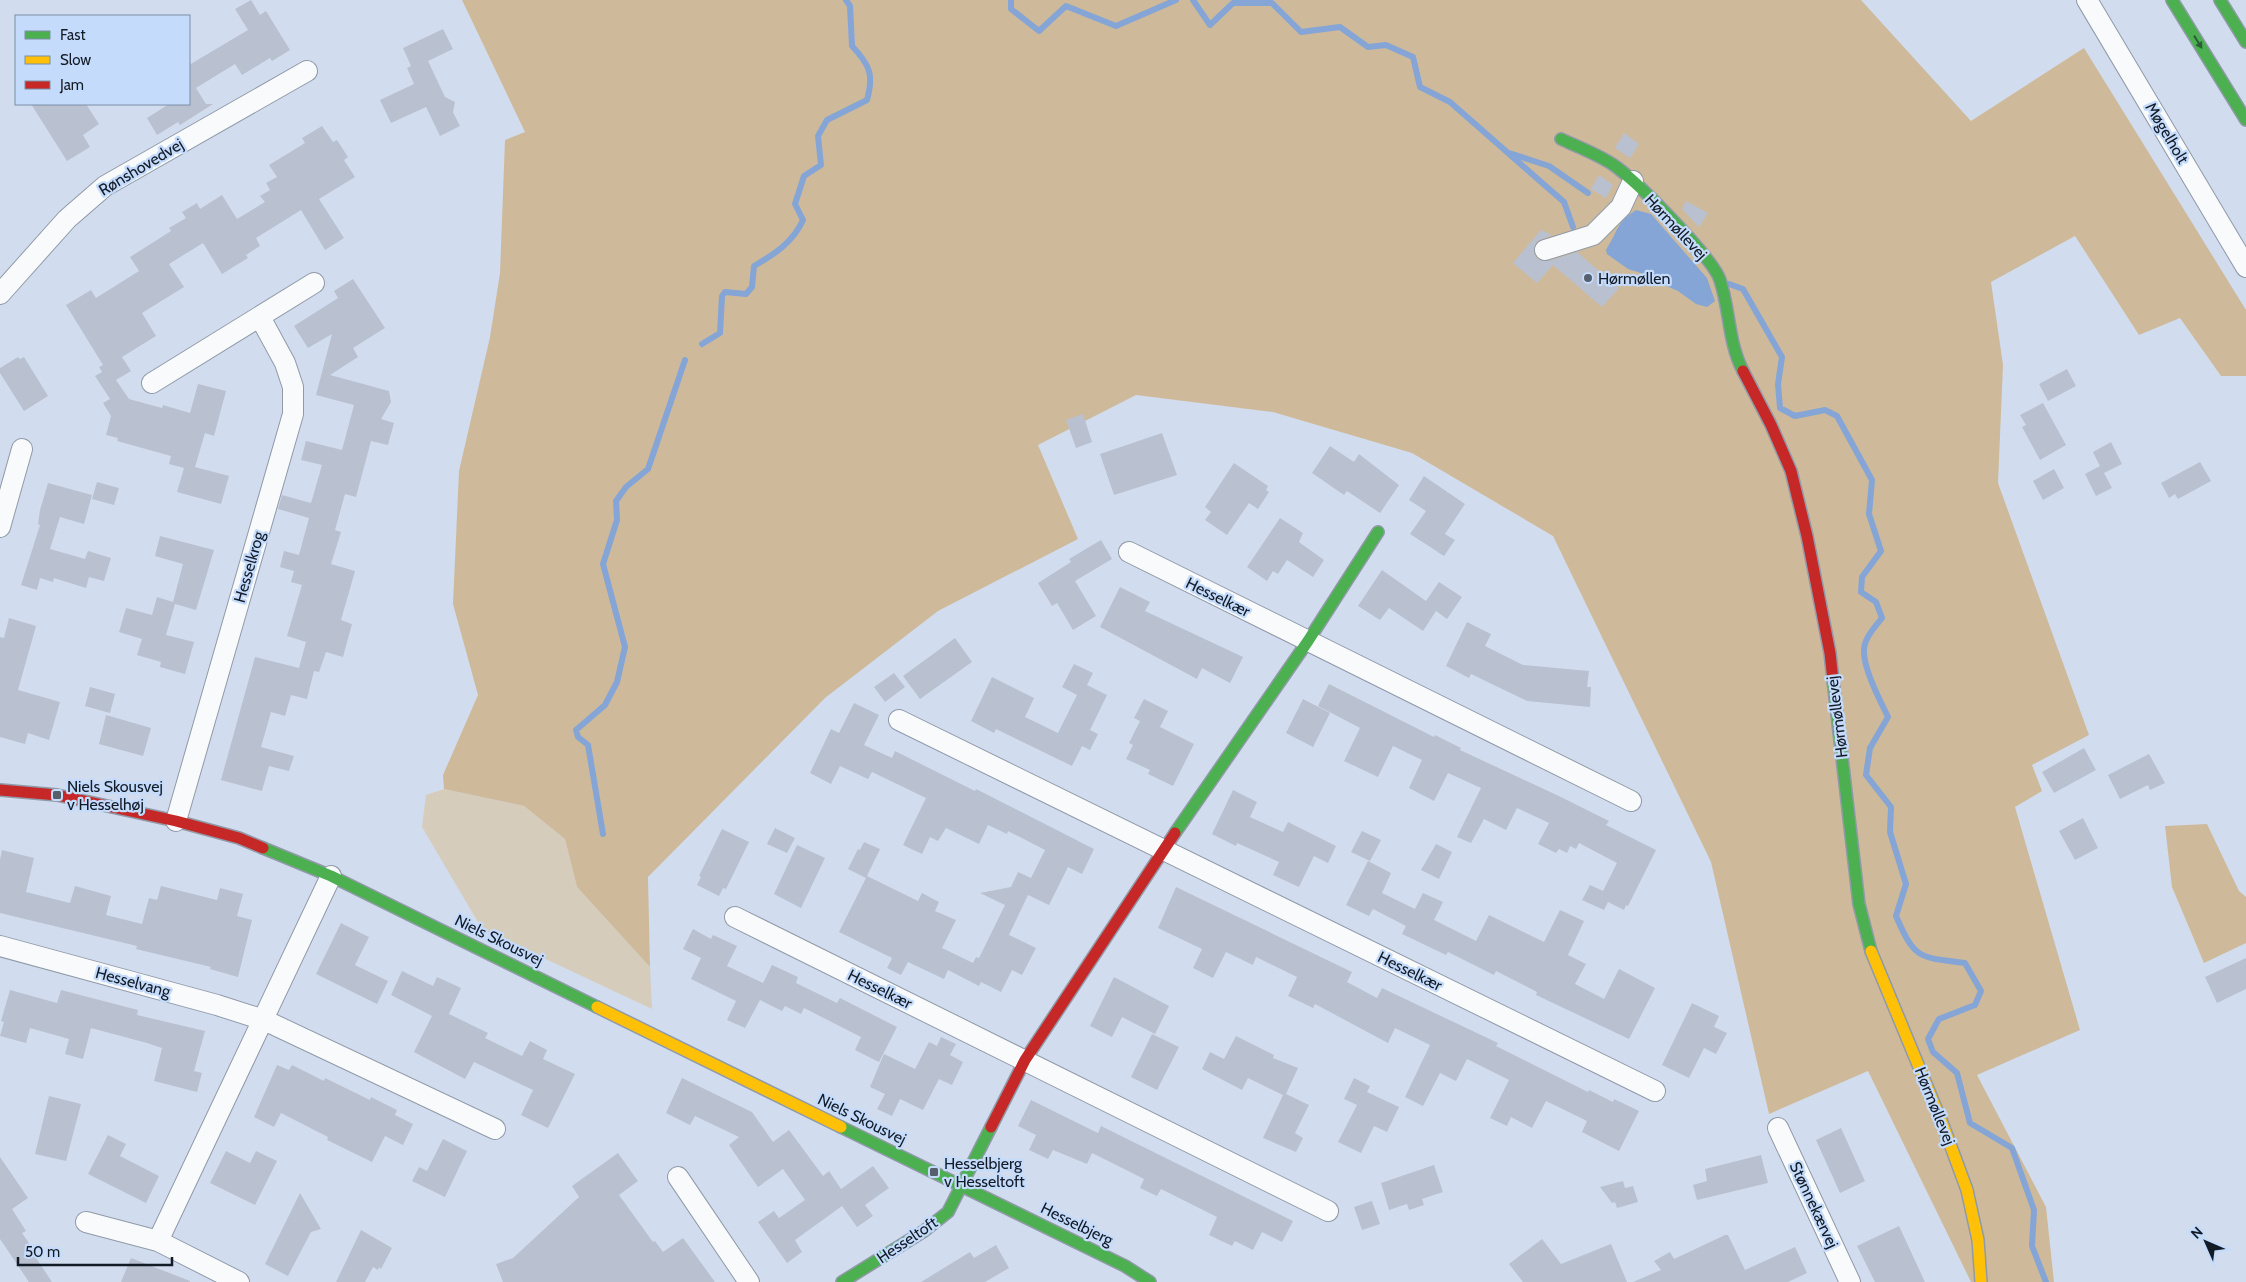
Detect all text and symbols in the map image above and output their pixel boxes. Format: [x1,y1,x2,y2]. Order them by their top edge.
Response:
legend [15,15,190,105]
text: Fast [60,26,85,44]
one-way arrow [2193,35,2202,48]
text: Slow [60,51,91,69]
text: Jam [59,76,84,94]
street label: Møgelholt [2141,99,2193,168]
street label: Rønshovedvej [95,134,187,200]
street label: Hørmøllevej [1641,190,1711,264]
place label: Hørmøllen [1598,269,1670,288]
marker: Hørmøllen [1582,272,1594,284]
street label: Hesselkrog [230,528,269,605]
street label: Hesselkær [1183,573,1254,621]
street label: Hørmøllevej [1823,675,1851,759]
place label: Niels Skousvej v Hesselhøj [67,777,163,814]
marker: Niels Skousvej v Hesselhøj [51,789,63,801]
street label: Niels Skousvej [452,910,546,970]
street label: Hesselkær [1375,947,1446,995]
street label: Hesselvang [93,963,174,1001]
street label: Hesselkær [845,965,916,1013]
street label: Hørmøllevej [1911,1064,1959,1148]
street label: Niels Skousvej [815,1089,909,1149]
place label: Hesselbjerg v Hesseltoft [944,1154,1025,1191]
street label: Stønnekærvej [1786,1159,1842,1251]
marker: Hesselbjerg v Hesseltoft [928,1166,940,1178]
street label: Hesselbjerg [1038,1198,1117,1250]
street label: Hesseltoft [873,1212,941,1267]
north arrow [2181,1217,2231,1267]
text: N [2187,1223,2207,1243]
scale bar [18,1234,171,1266]
text: 50 m [25,1243,60,1261]

